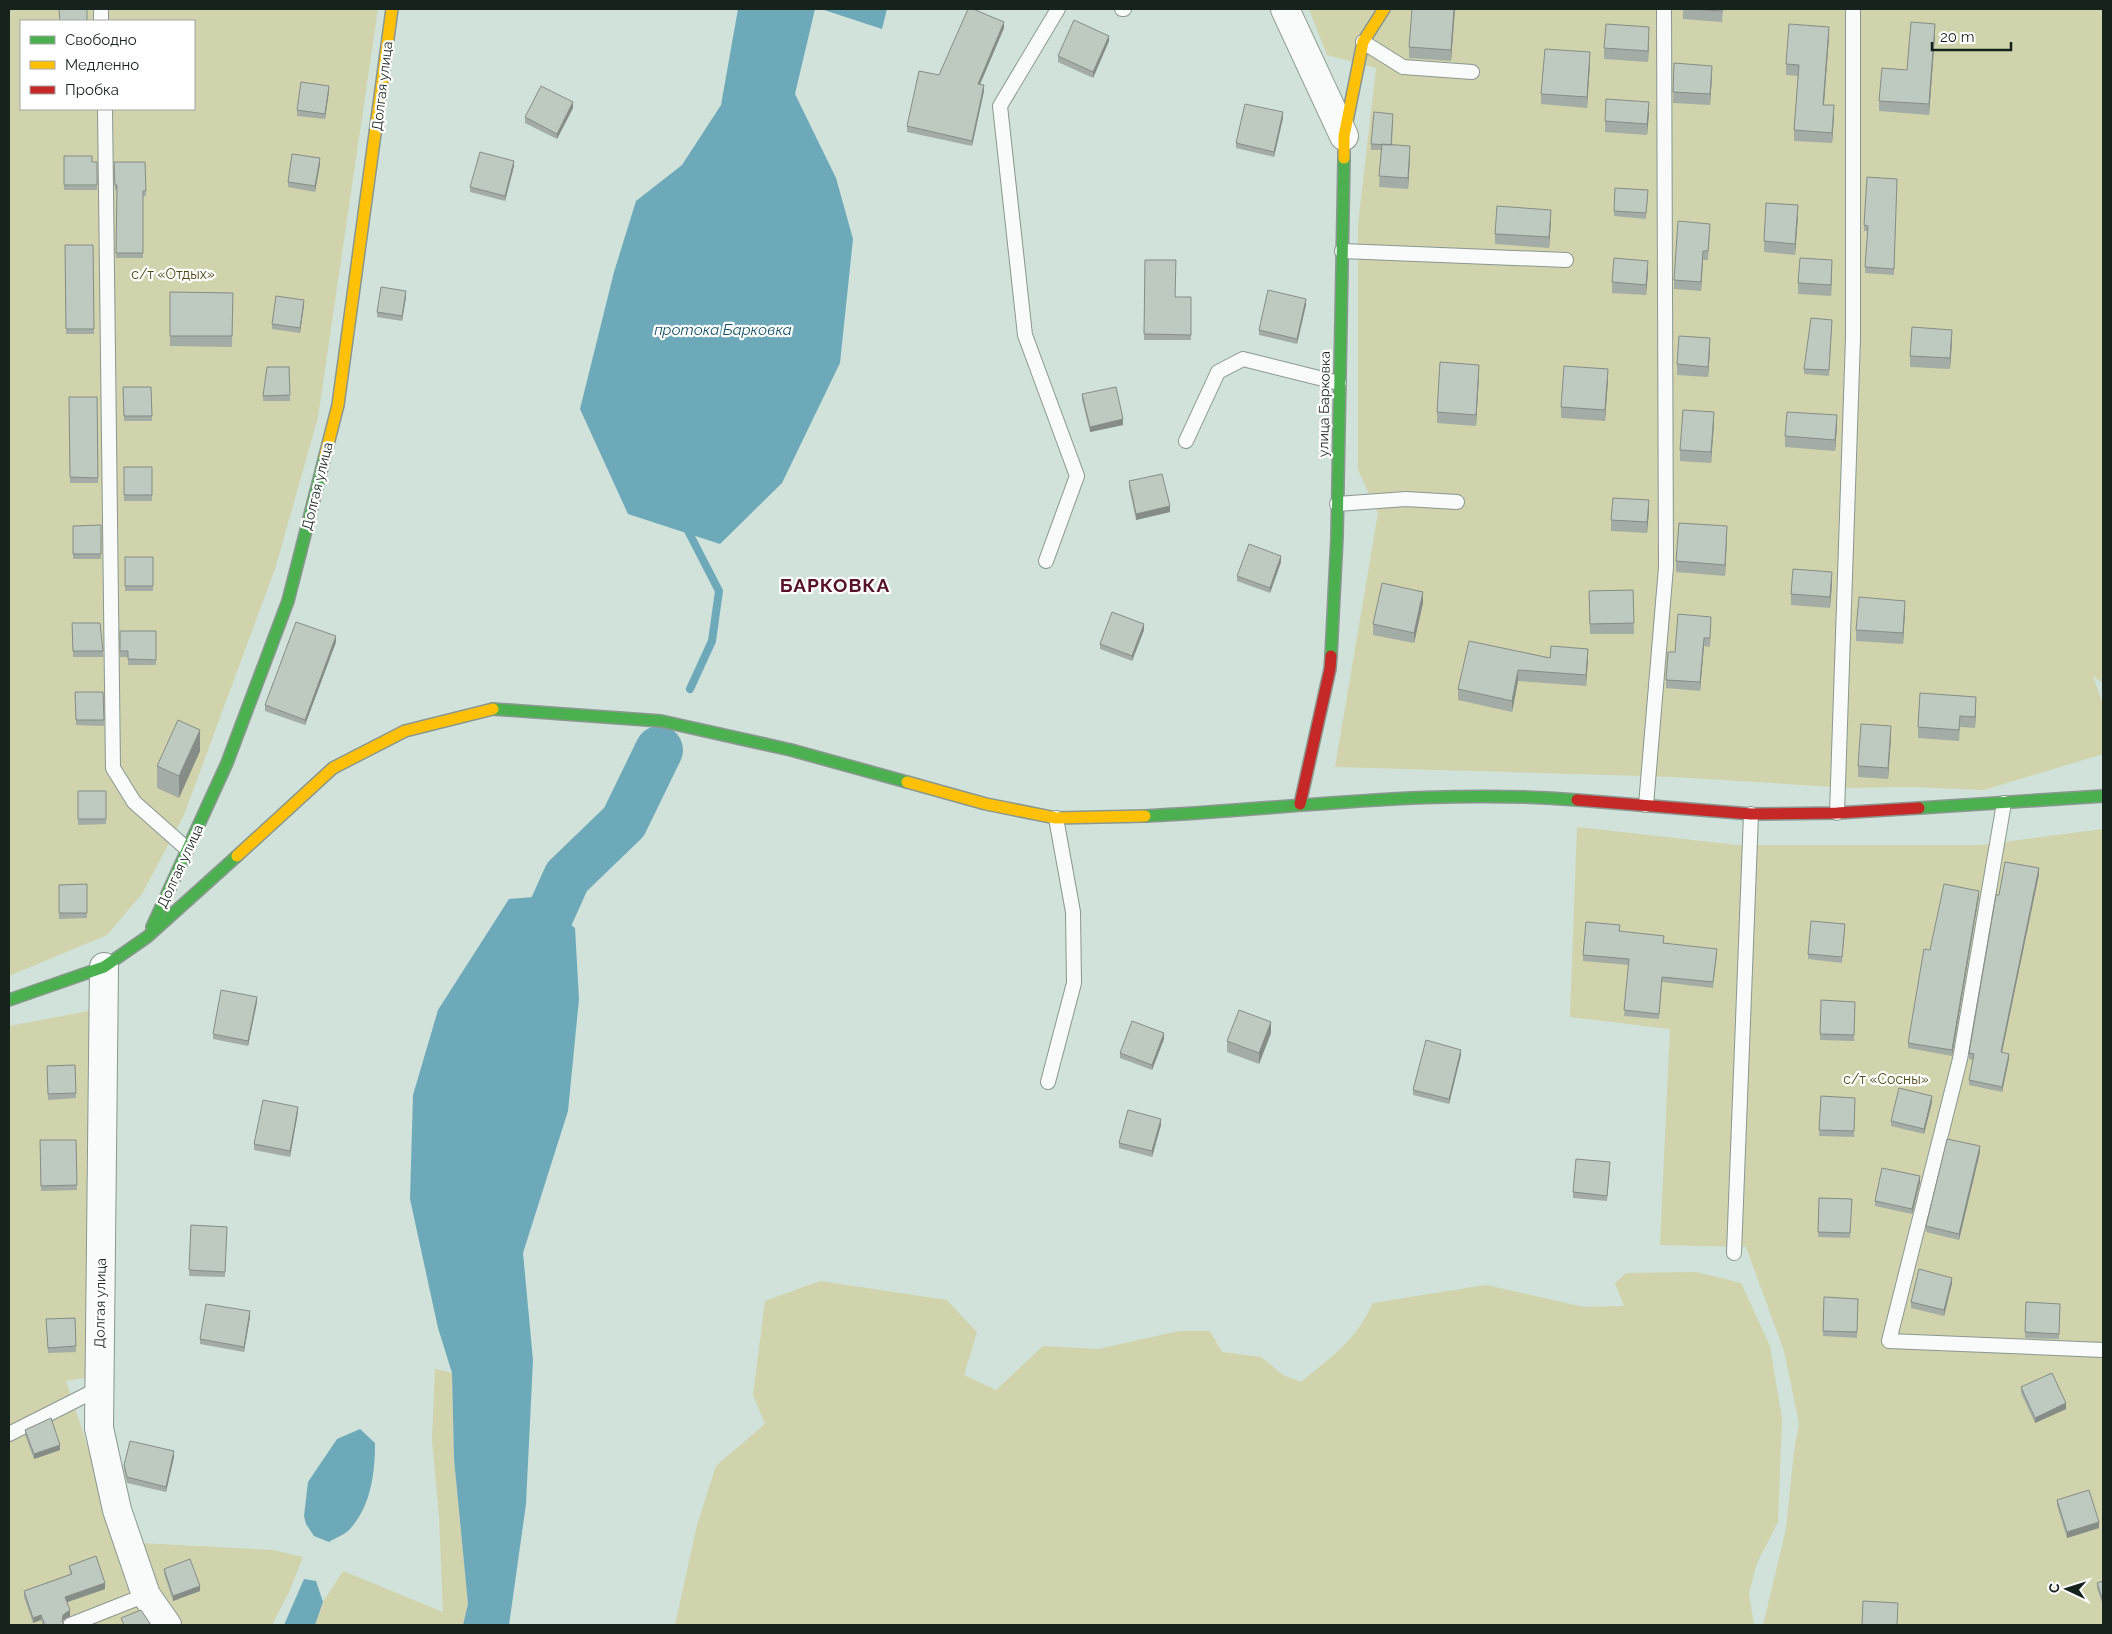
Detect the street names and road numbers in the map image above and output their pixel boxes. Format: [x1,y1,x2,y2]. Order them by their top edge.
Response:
street label: Долгая улица [369,40,395,132]
street label: улица Барковка [1315,351,1333,457]
street label: Долгая улица [298,440,336,532]
street label: Долгая улица [154,822,206,910]
street label: Долгая улица [91,1258,109,1348]

